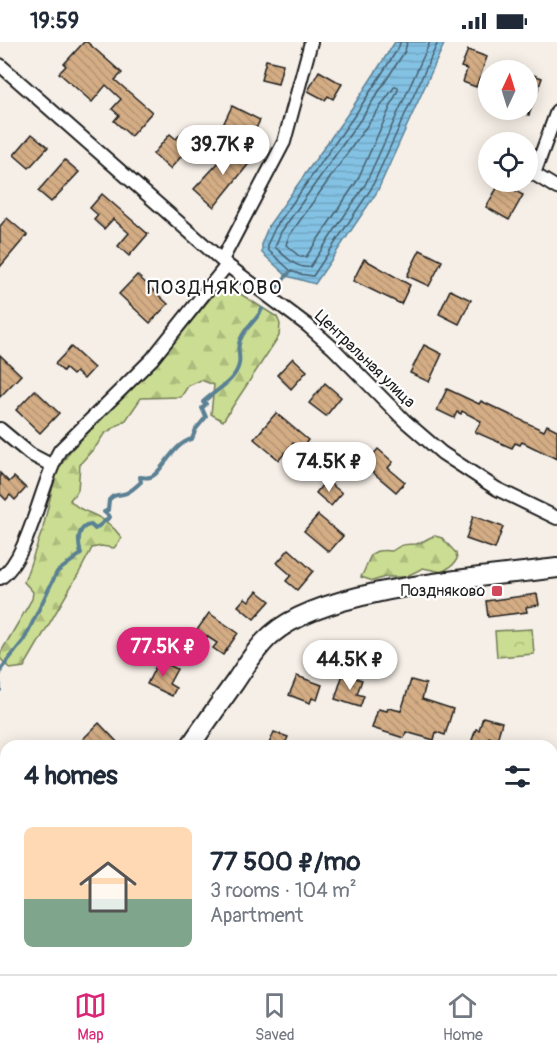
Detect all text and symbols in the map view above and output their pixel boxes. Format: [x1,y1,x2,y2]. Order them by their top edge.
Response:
text: 19:59 [30,7,79,35]
north arrow [478,60,538,120]
map controls [478,60,538,192]
pin: 39.7K ₽ [168,125,278,176]
text: 39.7K ₽ [191,132,255,157]
button: locate [478,132,538,192]
district label: ПОЗДНЯКОВО [147,275,283,300]
street label: Центральная улица [310,306,420,412]
pin: 74.5K ₽ [274,442,384,493]
text: 74.5K ₽ [296,449,362,474]
place label: Поздняково [401,581,485,601]
marker: Поздняково [490,584,504,598]
pin: 77.5K ₽ [108,627,218,678]
text: 77.5K ₽ [131,634,195,659]
pin: 44.5K ₽ [295,640,405,691]
text: 44.5K ₽ [317,647,383,672]
text: 4 homes [24,760,118,792]
icon: filters [501,760,534,793]
text: 77 500 ₽/mo [210,846,360,878]
icon: home [72,851,144,923]
text: 3 rooms · 104 m² [210,878,357,903]
text: Apartment [210,903,303,928]
tab: Map [74,989,107,1045]
tab: Saved [255,989,295,1045]
tab: Home [443,989,483,1045]

